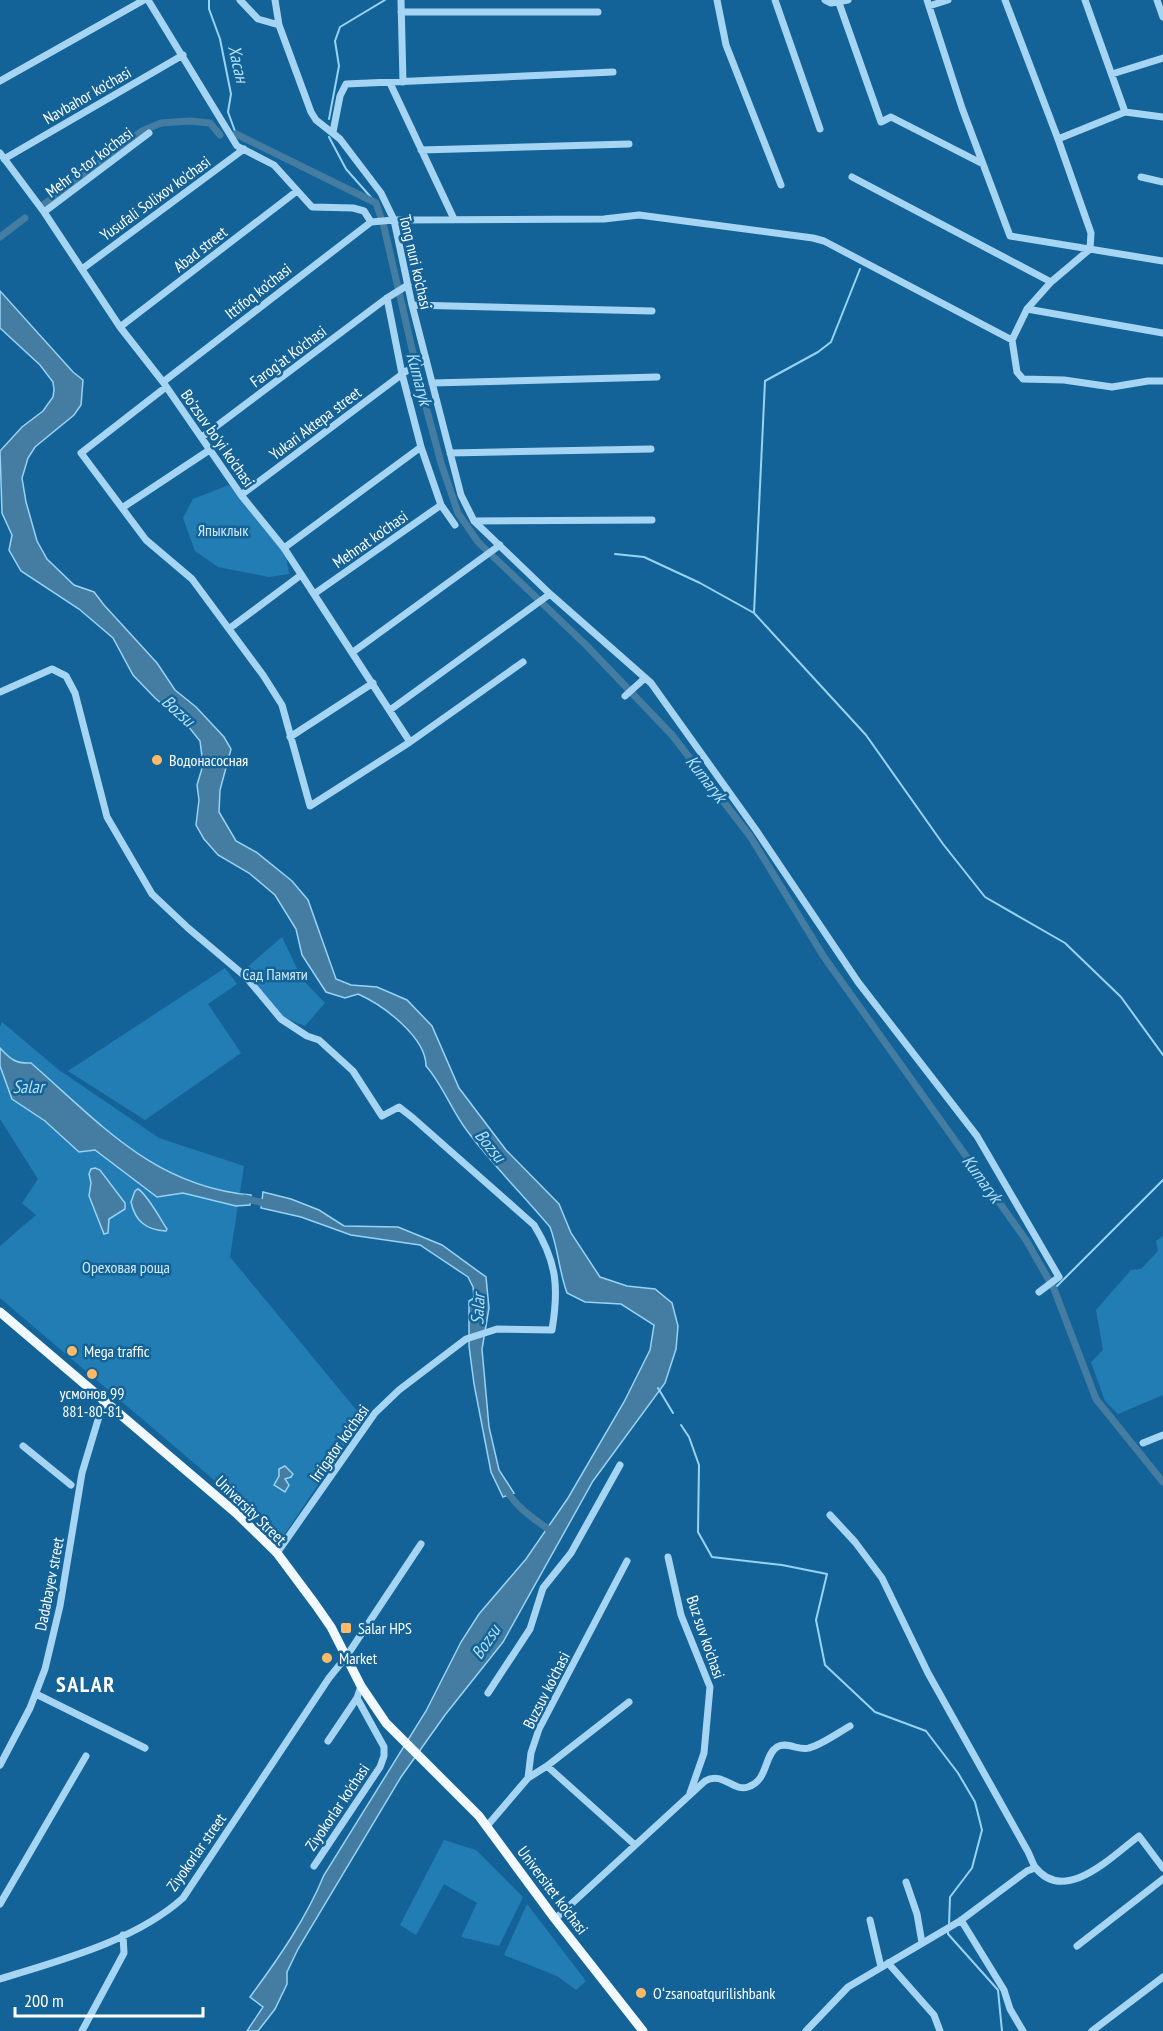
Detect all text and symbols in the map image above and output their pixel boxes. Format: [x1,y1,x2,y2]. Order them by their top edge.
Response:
water label: Хасан [223,43,254,87]
street label: Navbahor ko'chasi [40,62,134,128]
street label: Mehr 8-tor ko'chasi [41,123,137,201]
street label: Yusufali Solixov ko'chasi [96,151,214,245]
street label: Tong nuri ko'chasi [395,213,437,311]
street label: Abad street [169,221,231,276]
street label: Ittifoq ko'chasi [221,259,295,323]
street label: Farog'at Ko'chasi [246,321,330,391]
water label: Kumaryk [401,350,438,410]
street label: Yukari Aktepa street [265,382,365,464]
street label: Bo'zsuv bo'yi ko'chasi [177,385,259,491]
street label: Mehnat ko'chasi [329,506,411,572]
park label: Япыклык [198,520,249,540]
water label: Bozsu [157,690,200,732]
place label: Водонасосная [169,750,248,770]
water label: Kumaryk [681,750,733,809]
marker: Водонасосная [150,753,164,767]
park label: Сад Памяти [242,964,308,984]
water label: Salar [12,1075,47,1098]
water label: Bozsu [470,1124,512,1168]
water label: Kumaryk [957,1150,1009,1209]
park label: Ореховая роща [82,1257,170,1277]
water label: Salar [465,1290,490,1325]
place label: Mega traffic [84,1341,150,1361]
marker: Mega traffic [65,1344,79,1358]
marker: усмонов 99 881-80-81 [85,1367,99,1381]
place label: усмонов 99 881-80-81 [60,1383,125,1421]
street label: Irrigator ko'chasi [305,1400,373,1486]
street label: University Street [211,1471,291,1549]
street label: Dadabayev street [30,1535,68,1632]
street label: Buz suv ko'chasi [682,1593,730,1681]
place label: Salar HPS [358,1618,412,1638]
water label: Bozsu [466,1619,506,1663]
marker: Salar HPS [339,1621,353,1635]
place label: Market [339,1648,378,1668]
street label: Buzsuv ko'chasi [518,1648,574,1732]
marker: Market [320,1651,334,1665]
district label: SALAR [56,1670,116,1698]
street label: Ziyokorlar ko'chasi [301,1760,373,1854]
street label: Ziyokorlar street [162,1809,230,1895]
street label: Universitet ko'chasi [513,1842,593,1938]
scale bar [15,1980,202,2018]
place label: Oʻzsanoatqurilishbank [653,1983,776,2003]
marker: Oʻzsanoatqurilishbank [634,1986,648,2000]
text: 200 m [24,1989,64,2012]

